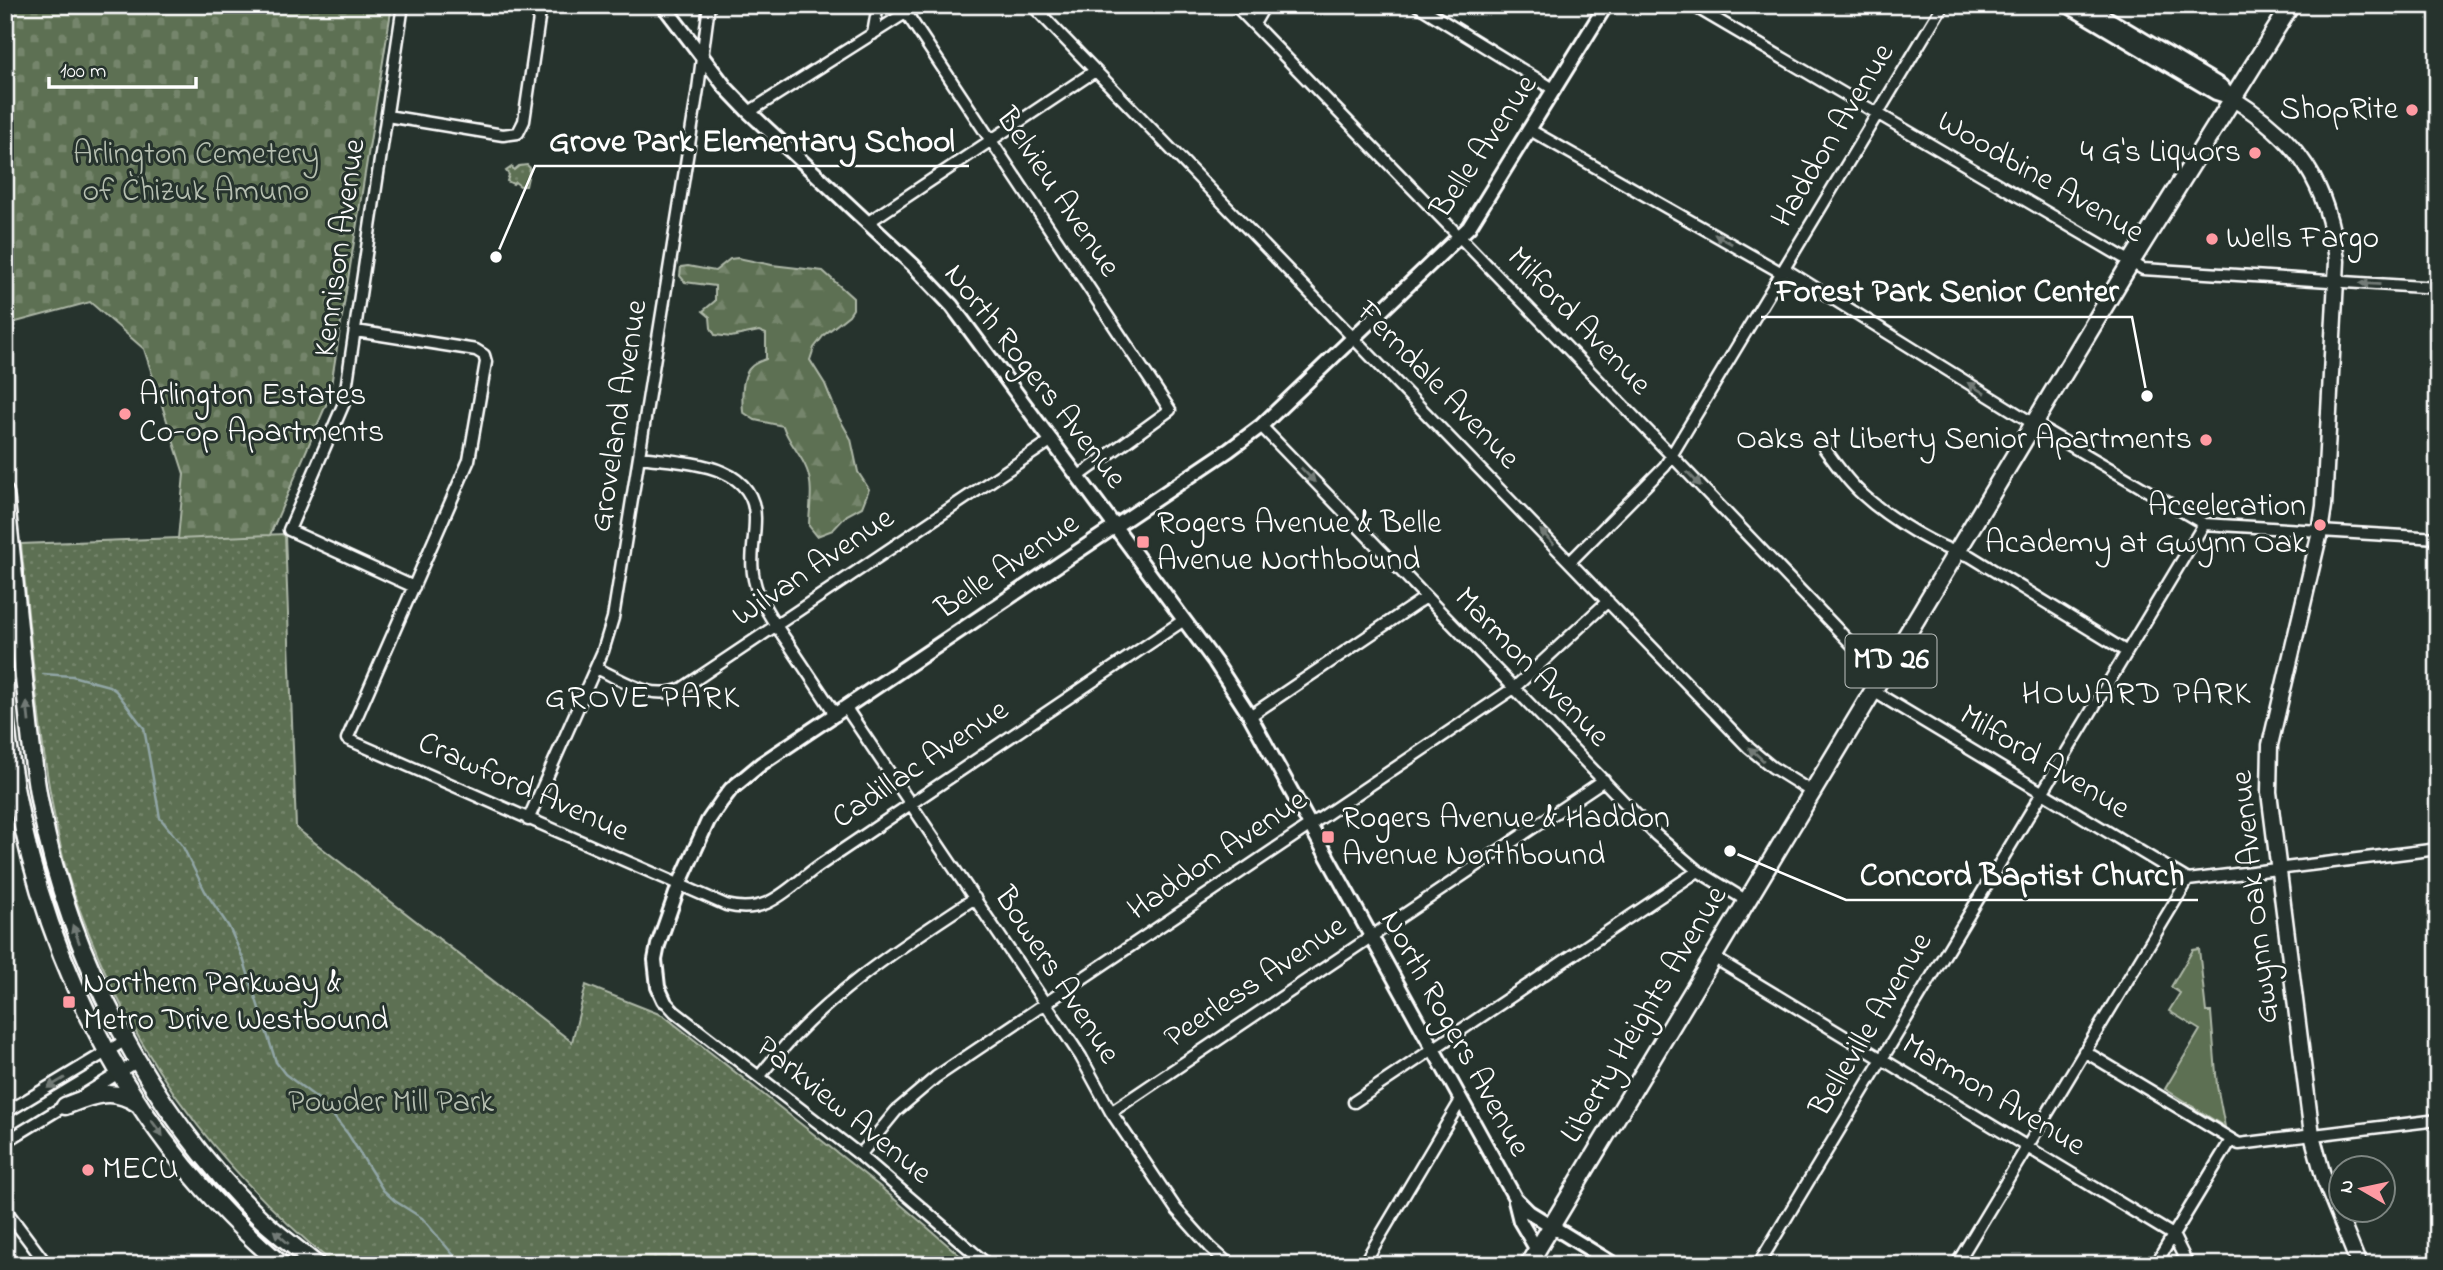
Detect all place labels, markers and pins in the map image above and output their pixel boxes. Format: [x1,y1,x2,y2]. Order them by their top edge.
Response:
place label: ShopRite [2280,87,2399,134]
marker: ShopRite [2404,102,2420,118]
callout: Grove Park Elementary School [535,112,969,166]
place label: 4 G's Liquors [2080,130,2241,177]
marker: 4 G's Liquors [2247,145,2263,161]
place label: Wells Fargo [2226,216,2379,263]
marker: Wells Fargo [2204,231,2220,247]
callout: Forest Park Senior Center [1761,263,2132,317]
place label: Arlington Estates Co-op Apartments [139,373,384,457]
marker: Arlington Estates Co-op Apartments [117,406,133,422]
place label: Oaks at Liberty Senior Apartments [1736,417,2192,464]
marker: Oaks at Liberty Senior Apartments [2198,432,2214,448]
place label: Acceleration Academy at Gwynn Oak [1985,484,2307,568]
place label: Rogers Avenue & Belle Avenue Northbound [1157,501,1442,585]
marker: Acceleration Academy at Gwynn Oak [2312,517,2328,533]
marker: Rogers Avenue & Belle Avenue Northbound [1135,534,1151,550]
place label: Rogers Avenue & Haddon Avenue Northbound [1342,796,1670,880]
marker: Rogers Avenue & Haddon Avenue Northbound [1320,829,1336,845]
callout: Concord Baptist Church [1846,846,2198,900]
place label: Northern Parkway & Metro Drive Westbound [83,961,389,1045]
marker: Northern Parkway & Metro Drive Westbound [61,994,77,1010]
place label: MECU [102,1147,179,1194]
marker: MECU [80,1162,96,1178]

